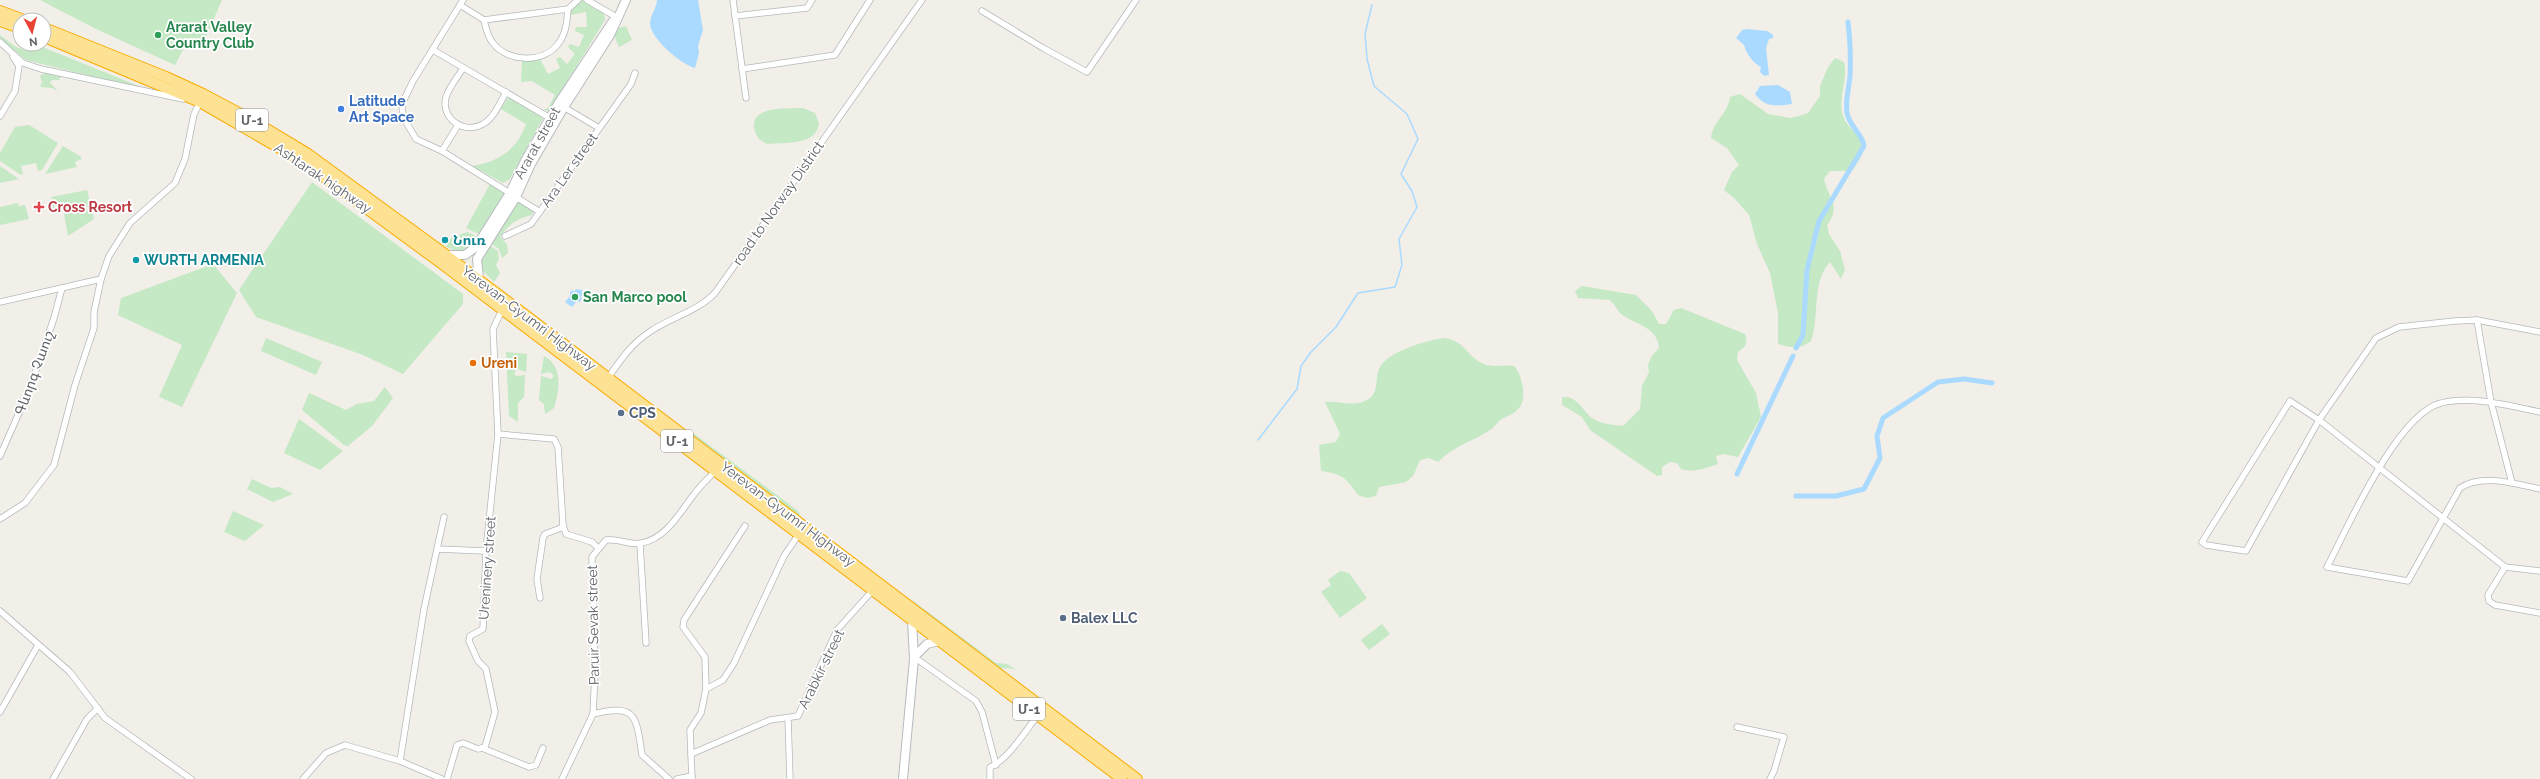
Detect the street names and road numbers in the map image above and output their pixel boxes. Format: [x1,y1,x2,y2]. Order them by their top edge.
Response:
street label: Ararat street [511,104,564,182]
road number: Մ-1 [236,109,268,131]
street label: Ara Ler street [537,129,601,210]
street label: road to Norway District [729,138,827,268]
street label: Ashtarak highway [271,139,375,217]
street label: Yerevan-Gyumri Highway [459,262,600,374]
street label: Գևորգ Չաուշ [11,328,57,417]
road number: Մ-1 [661,430,693,452]
street label: Yerevan-Gyumri Highway [718,458,859,570]
street label: Ureninery street [475,515,499,620]
street label: Paruir Sevak street [584,564,602,685]
street label: Arabkir street [795,626,847,711]
road number: Մ-1 [1013,698,1045,720]

